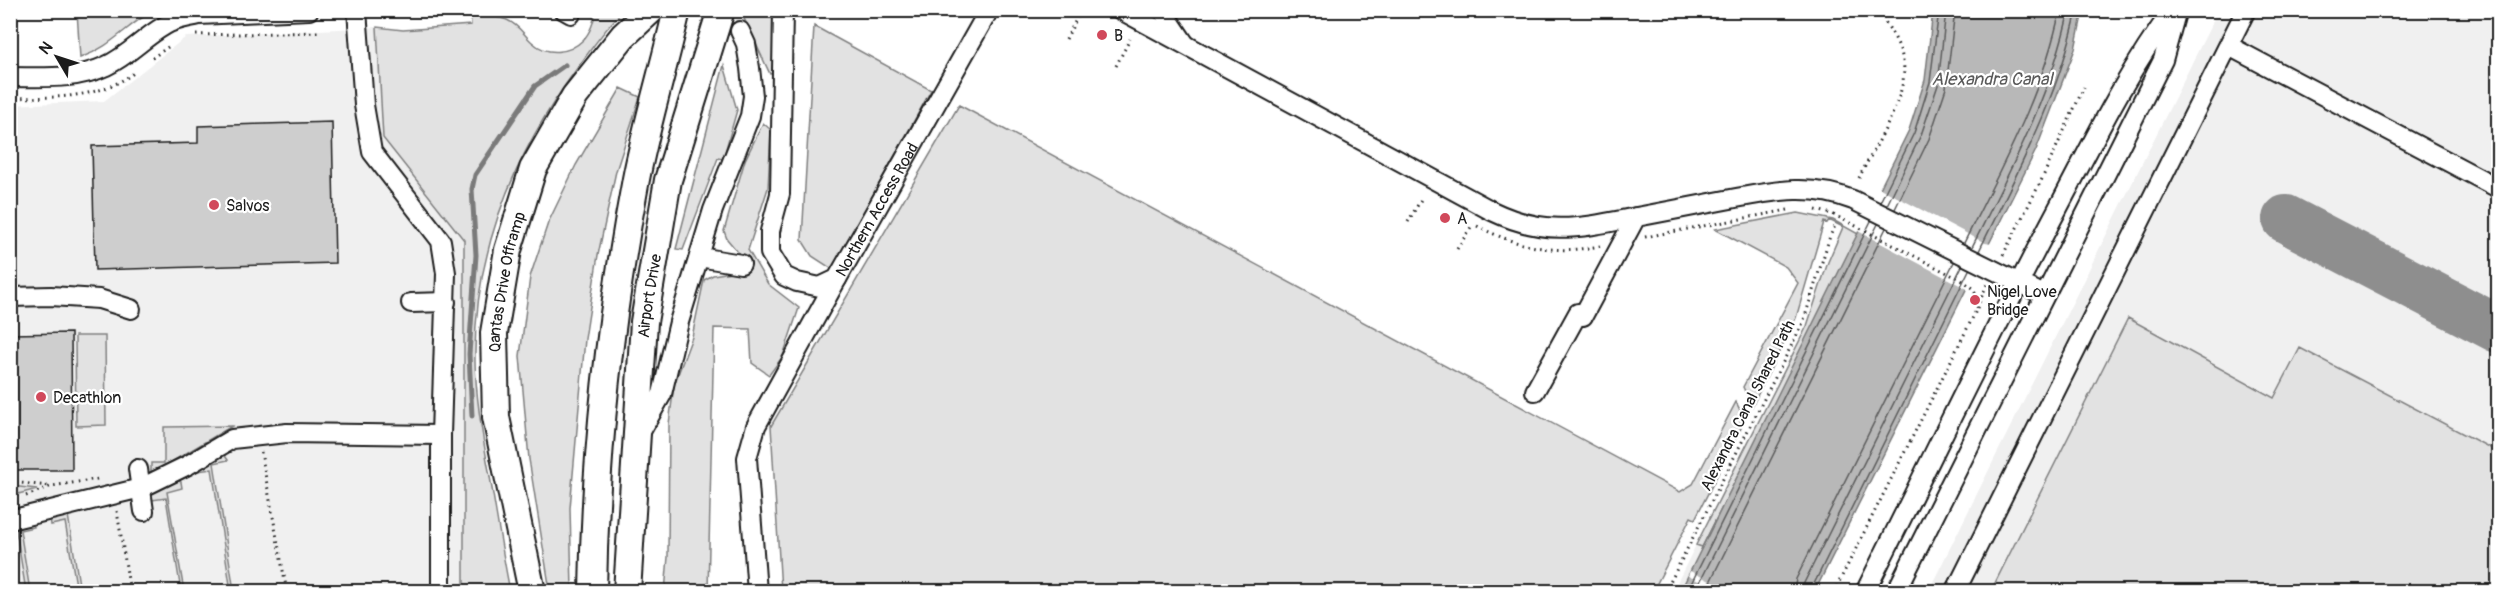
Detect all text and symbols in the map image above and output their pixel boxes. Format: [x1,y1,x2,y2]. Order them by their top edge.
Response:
place label: B [1114,26,1123,46]
north arrow [27,27,87,87]
marker: B [1095,28,1109,42]
text: N [35,38,57,59]
water label: Alexandra Canal [1931,68,2054,91]
street label: Northern Access Road [831,139,923,280]
place label: Salvos [226,196,270,216]
marker: Salvos [207,198,221,212]
street label: Qantas Drive Offramp [485,209,530,353]
place label: A [1457,209,1467,229]
marker: A [1438,211,1452,225]
street label: Airport Drive [634,252,666,339]
place label: Nigel Love Bridge [1987,282,2057,320]
marker: Nigel Love Bridge [1968,293,1982,307]
street label: Alexandra Canal Shared Path [1696,317,1800,494]
place label: Decathlon [53,388,121,408]
marker: Decathlon [34,390,48,404]

